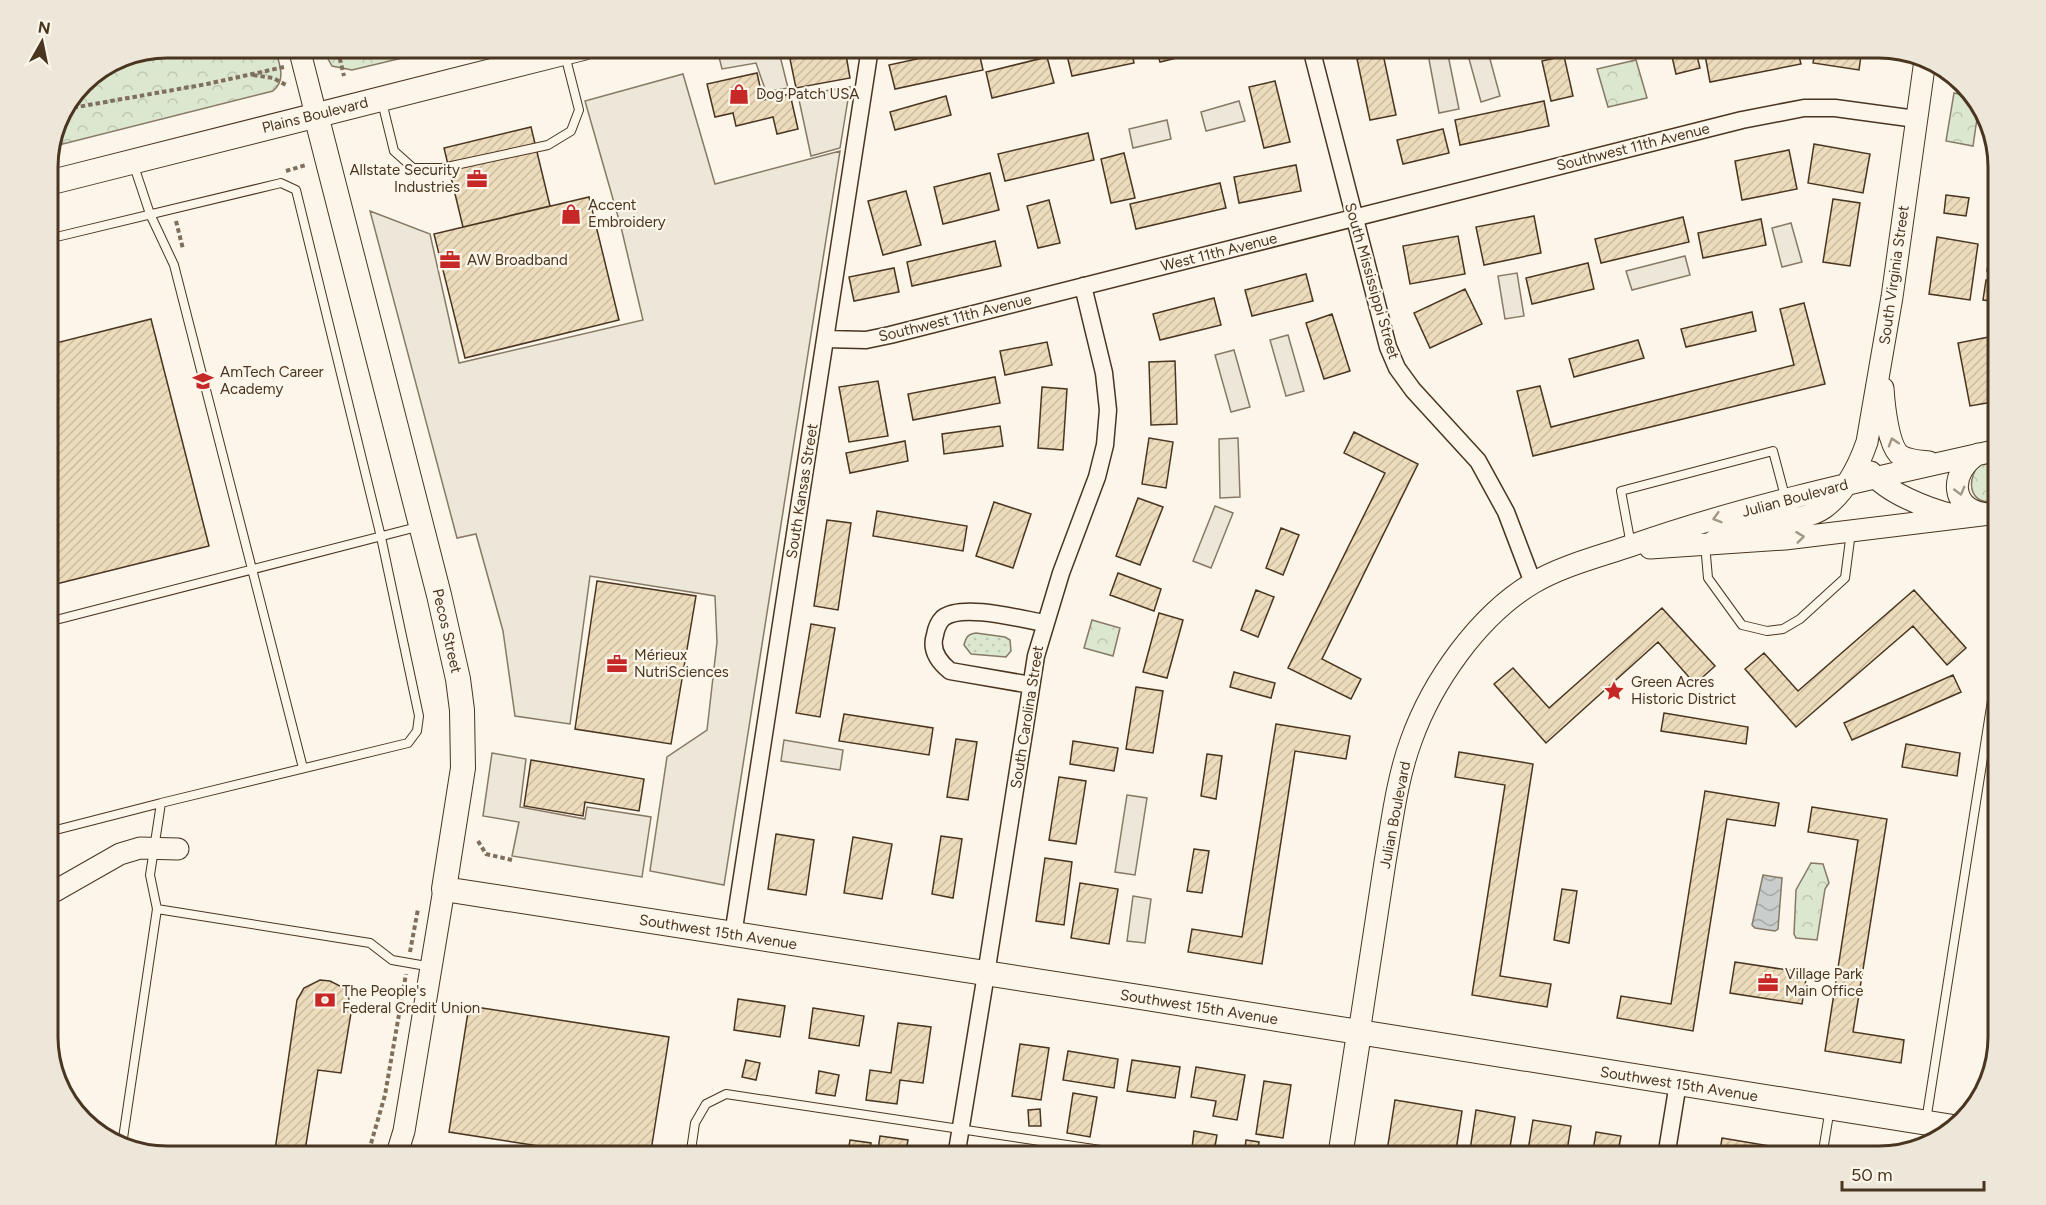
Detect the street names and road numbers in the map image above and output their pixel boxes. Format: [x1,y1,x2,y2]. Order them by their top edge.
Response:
street label: Plains Boulevard [260,93,370,137]
street label: Southwest 11th Avenue [1555,119,1711,175]
street label: South Mississippi Street [1341,201,1403,362]
street label: South Virginia Street [1875,204,1913,346]
street label: West 11th Avenue [1159,229,1279,275]
street label: Southwest 11th Avenue [877,290,1033,346]
street label: South Kansas Street [782,422,822,560]
street label: Julian Boulevard [1740,475,1850,521]
street label: Pecos Street [429,587,466,675]
street label: South Carolina Street [1007,644,1047,790]
street label: Julian Boulevard [1376,760,1414,870]
street label: Southwest 15th Avenue [638,911,798,953]
street label: Southwest 15th Avenue [1119,986,1279,1028]
street label: Southwest 15th Avenue [1599,1063,1759,1105]

